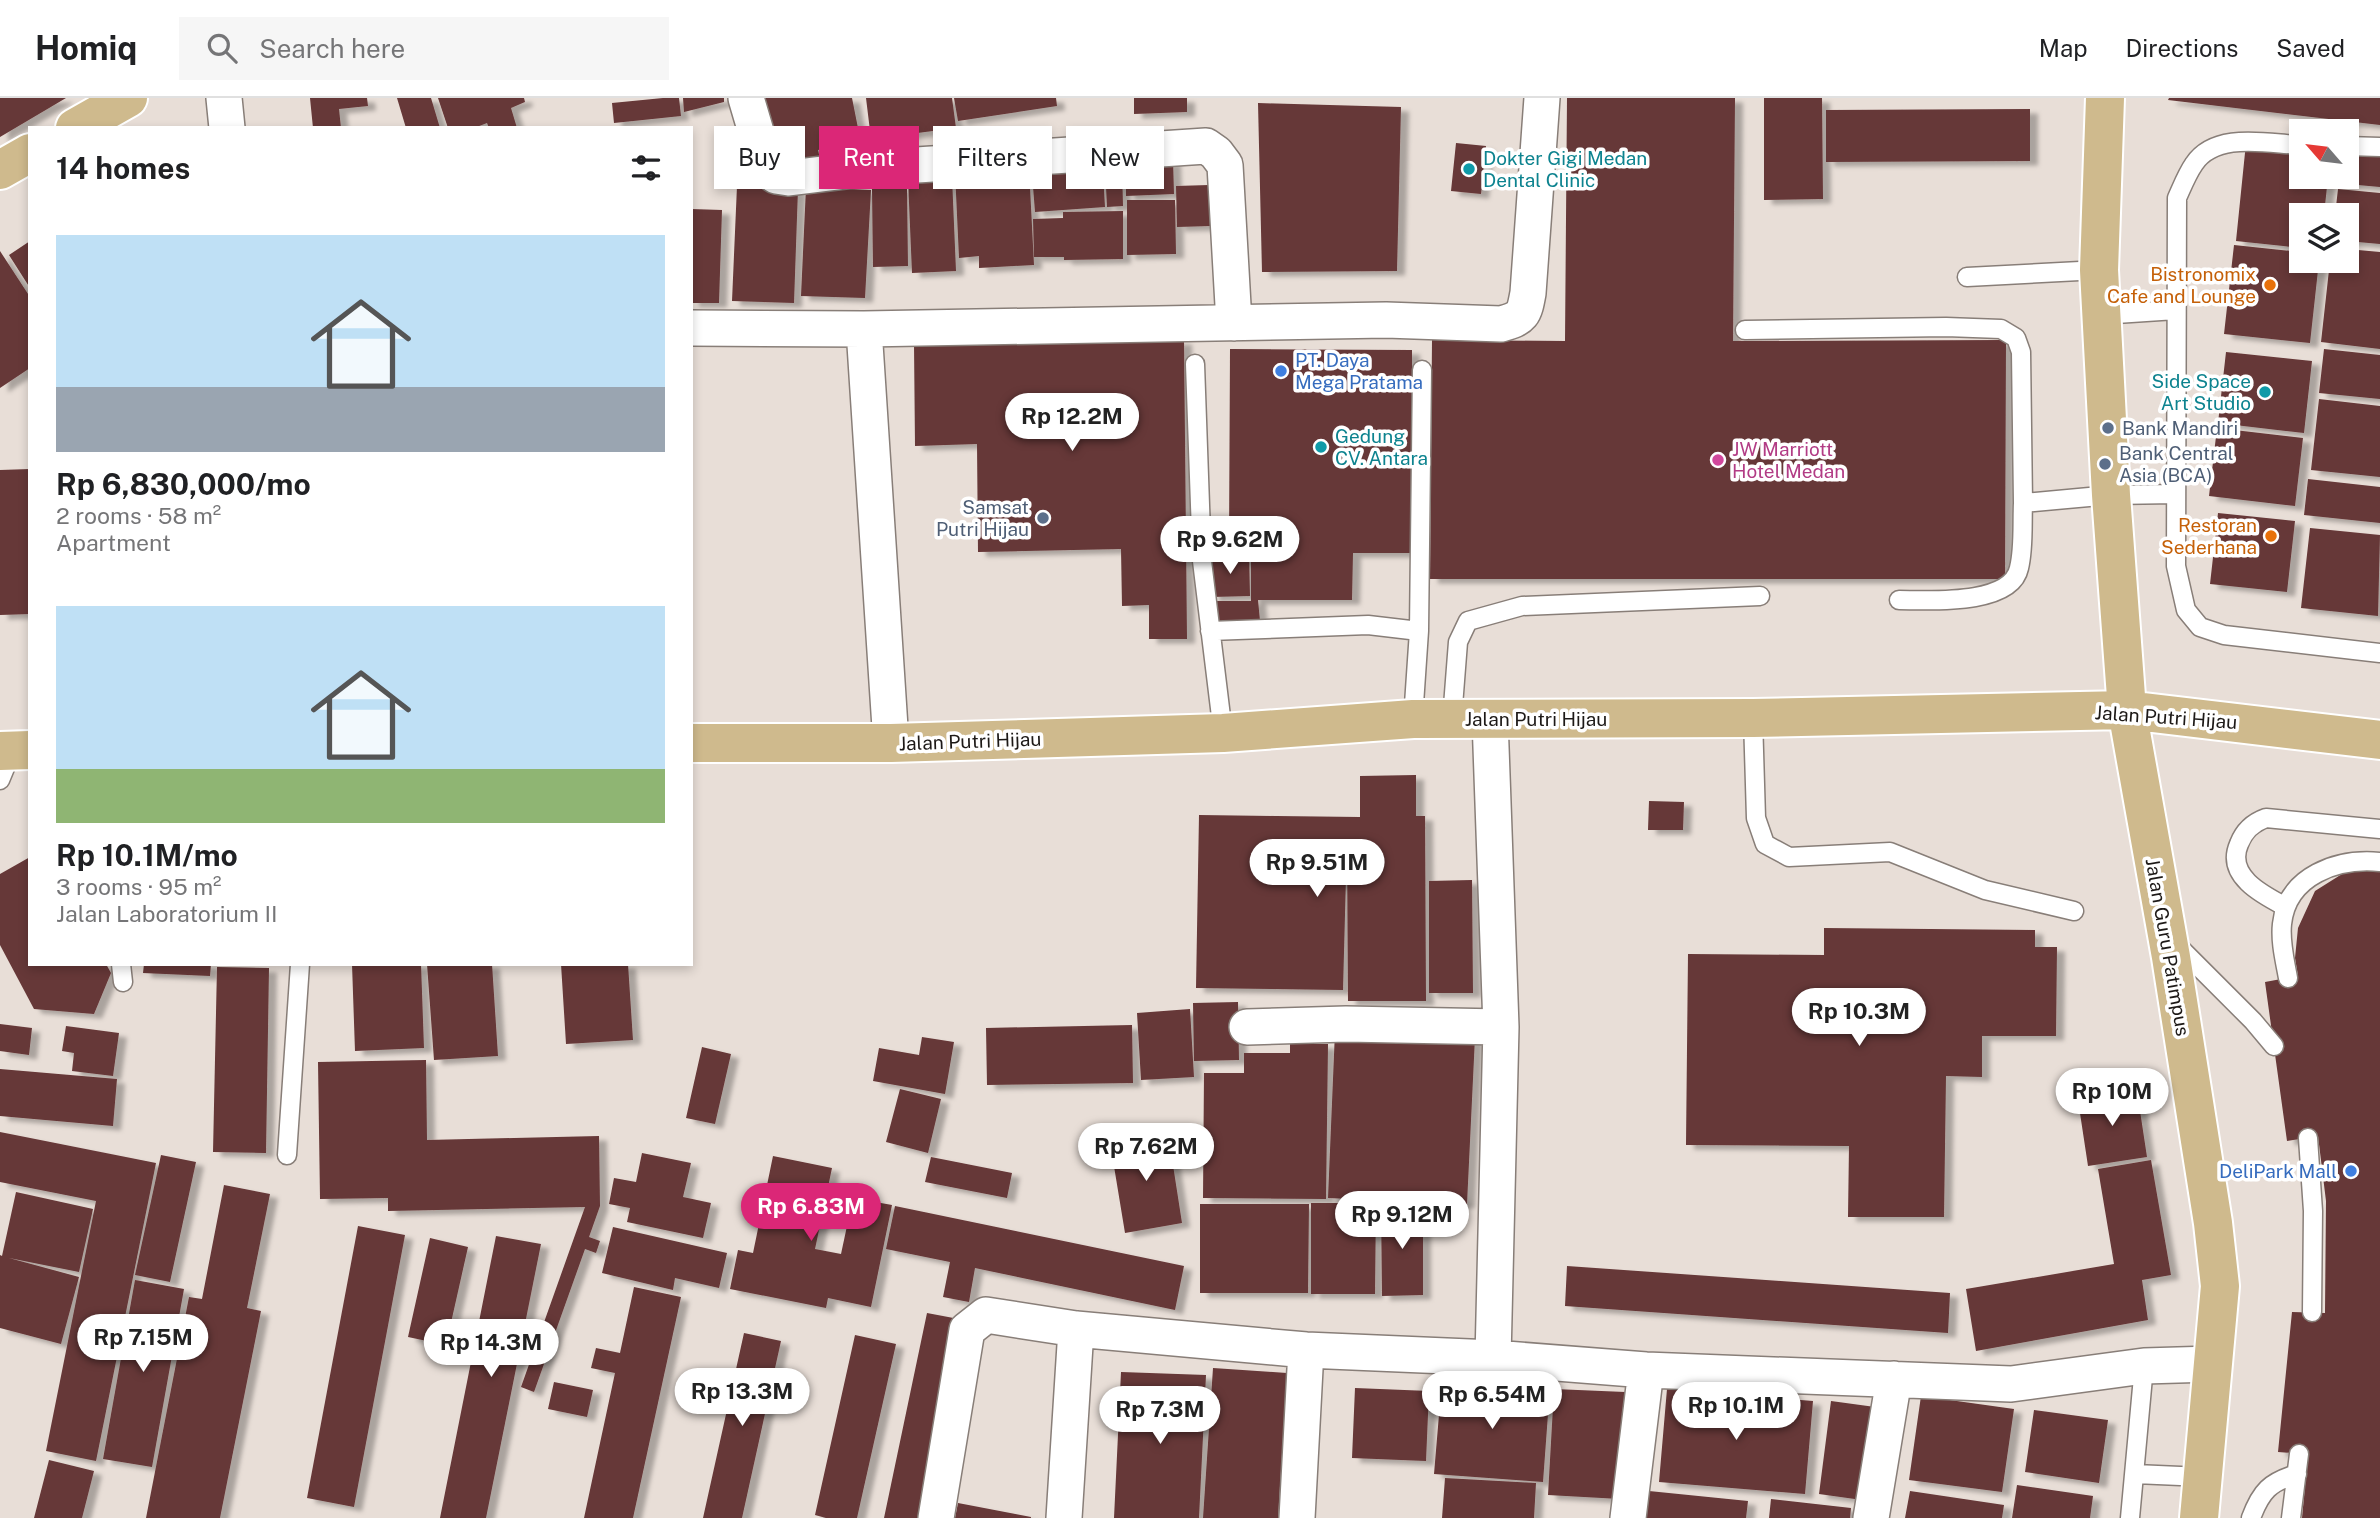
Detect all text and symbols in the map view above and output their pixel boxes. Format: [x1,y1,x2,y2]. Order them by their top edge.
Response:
search box [179,17,669,80]
text: Homiq [35,29,137,67]
icon: search [203,29,241,67]
text: Search here [259,33,405,64]
text: Map [2039,34,2088,62]
text: Directions [2126,34,2238,62]
text: Saved [2276,34,2345,62]
north arrow [2289,119,2359,189]
map controls [2289,119,2359,273]
chip: Buy [714,126,805,189]
chip: Rent [819,126,919,189]
chip: Filters [933,126,1052,189]
chip: New [1066,126,1164,189]
place label: Dokter Gigi Medan Dental Clinic [1483,147,1647,191]
icon: filters [627,149,665,187]
text: 14 homes [56,150,190,186]
marker: Dokter Gigi Medan Dental Clinic [1461,161,1477,177]
button: layers [2289,203,2359,273]
place label: Bistronomix Cafe and Lounge [2107,263,2256,307]
marker: Bistronomix Cafe and Lounge [2262,277,2278,293]
icon: home [298,281,424,407]
place label: PT. Daya Mega Pratama [1295,349,1423,393]
marker: PT. Daya Mega Pratama [1273,363,1289,379]
place label: Side Space Art Studio [2152,370,2251,414]
marker: Side Space Art Studio [2257,384,2273,400]
pin: Rp 12.2M [1000,394,1144,453]
text: Rp 12.2M [1021,402,1123,429]
place label: Bank Mandiri [2122,417,2238,439]
marker: Bank Mandiri [2100,420,2116,436]
place label: Gedung CV. Antara [1335,425,1428,469]
place label: JW Marriott Hotel Medan [1732,438,1845,482]
marker: Gedung CV. Antara [1313,439,1329,455]
place label: Bank Central Asia (BCA) [2119,442,2234,486]
marker: JW Marriott Hotel Medan [1710,452,1726,468]
marker: Bank Central Asia (BCA) [2097,456,2113,472]
text: Rp 6,830,000/mo [56,466,311,502]
place label: Samsat Putri Hijau [936,496,1029,540]
text: 2 rooms · 58 m² [56,502,221,529]
marker: Samsat Putri Hijau [1035,510,1051,526]
place label: Restoran Sederhana [2161,514,2257,558]
pin: Rp 9.62M [1158,517,1302,576]
text: Rp 9.62M [1176,525,1284,552]
marker: Restoran Sederhana [2263,528,2279,544]
text: Apartment [56,529,171,556]
icon: home [298,652,424,778]
street label: Jalan Putri Hijau [2094,701,2238,733]
street label: Jalan Putri Hijau [1465,708,1607,730]
street label: Jalan Putri Hijau [898,728,1042,754]
text: Rp 10.1M/mo [56,837,238,873]
pin: Rp 9.51M [1245,840,1389,899]
text: Rp 9.51M [1266,848,1368,875]
street label: Jalan Guru Patimpus [2142,856,2194,1038]
text: 3 rooms · 95 m² [56,873,222,900]
text: Jalan Laboratorium II [56,900,278,927]
pin: Rp 10.3M [1787,988,1931,1048]
text: Rp 10.3M [1808,997,1910,1024]
pin: Rp 10M [2055,1068,2169,1128]
text: Rp 10M [2072,1077,2152,1104]
pin: Rp 7.62M [1074,1124,1218,1183]
text: Rp 7.62M [1094,1132,1198,1159]
place label: DeliPark Mall [2219,1160,2337,1182]
marker: DeliPark Mall [2343,1163,2359,1179]
pin: Rp 6.83M [739,1184,883,1243]
text: Rp 6.83M [757,1192,865,1219]
pin: Rp 9.12M [1330,1192,1474,1251]
text: Rp 9.12M [1351,1200,1453,1227]
pin: Rp 7.15M [71,1314,215,1374]
pin: Rp 14.3M [419,1320,563,1379]
text: Rp 7.15M [93,1323,193,1350]
text: Rp 14.3M [440,1328,542,1355]
pin: Rp 13.3M [670,1368,814,1428]
pin: Rp 6.54M [1420,1372,1564,1431]
text: Rp 13.3M [691,1377,793,1404]
text: Rp 6.54M [1438,1380,1546,1407]
pin: Rp 10.1M [1664,1382,1808,1442]
pin: Rp 7.3M [1095,1386,1225,1446]
text: Rp 10.1M [1688,1391,1784,1418]
text: Rp 7.3M [1115,1395,1205,1422]

